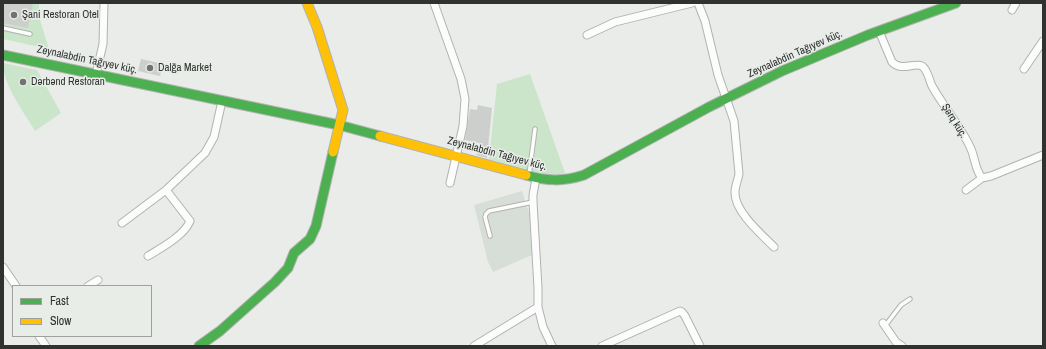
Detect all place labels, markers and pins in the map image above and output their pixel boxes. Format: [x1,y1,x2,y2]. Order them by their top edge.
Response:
place label: Şani Restoran Otel [22,8,99,22]
marker: Şani Restoran Otel [9,10,19,20]
place label: Dalğa Market [158,61,212,75]
marker: Dalğa Market [145,63,155,73]
place label: Dərbənd Restoran [31,75,105,89]
marker: Dərbənd Restoran [18,77,28,87]

